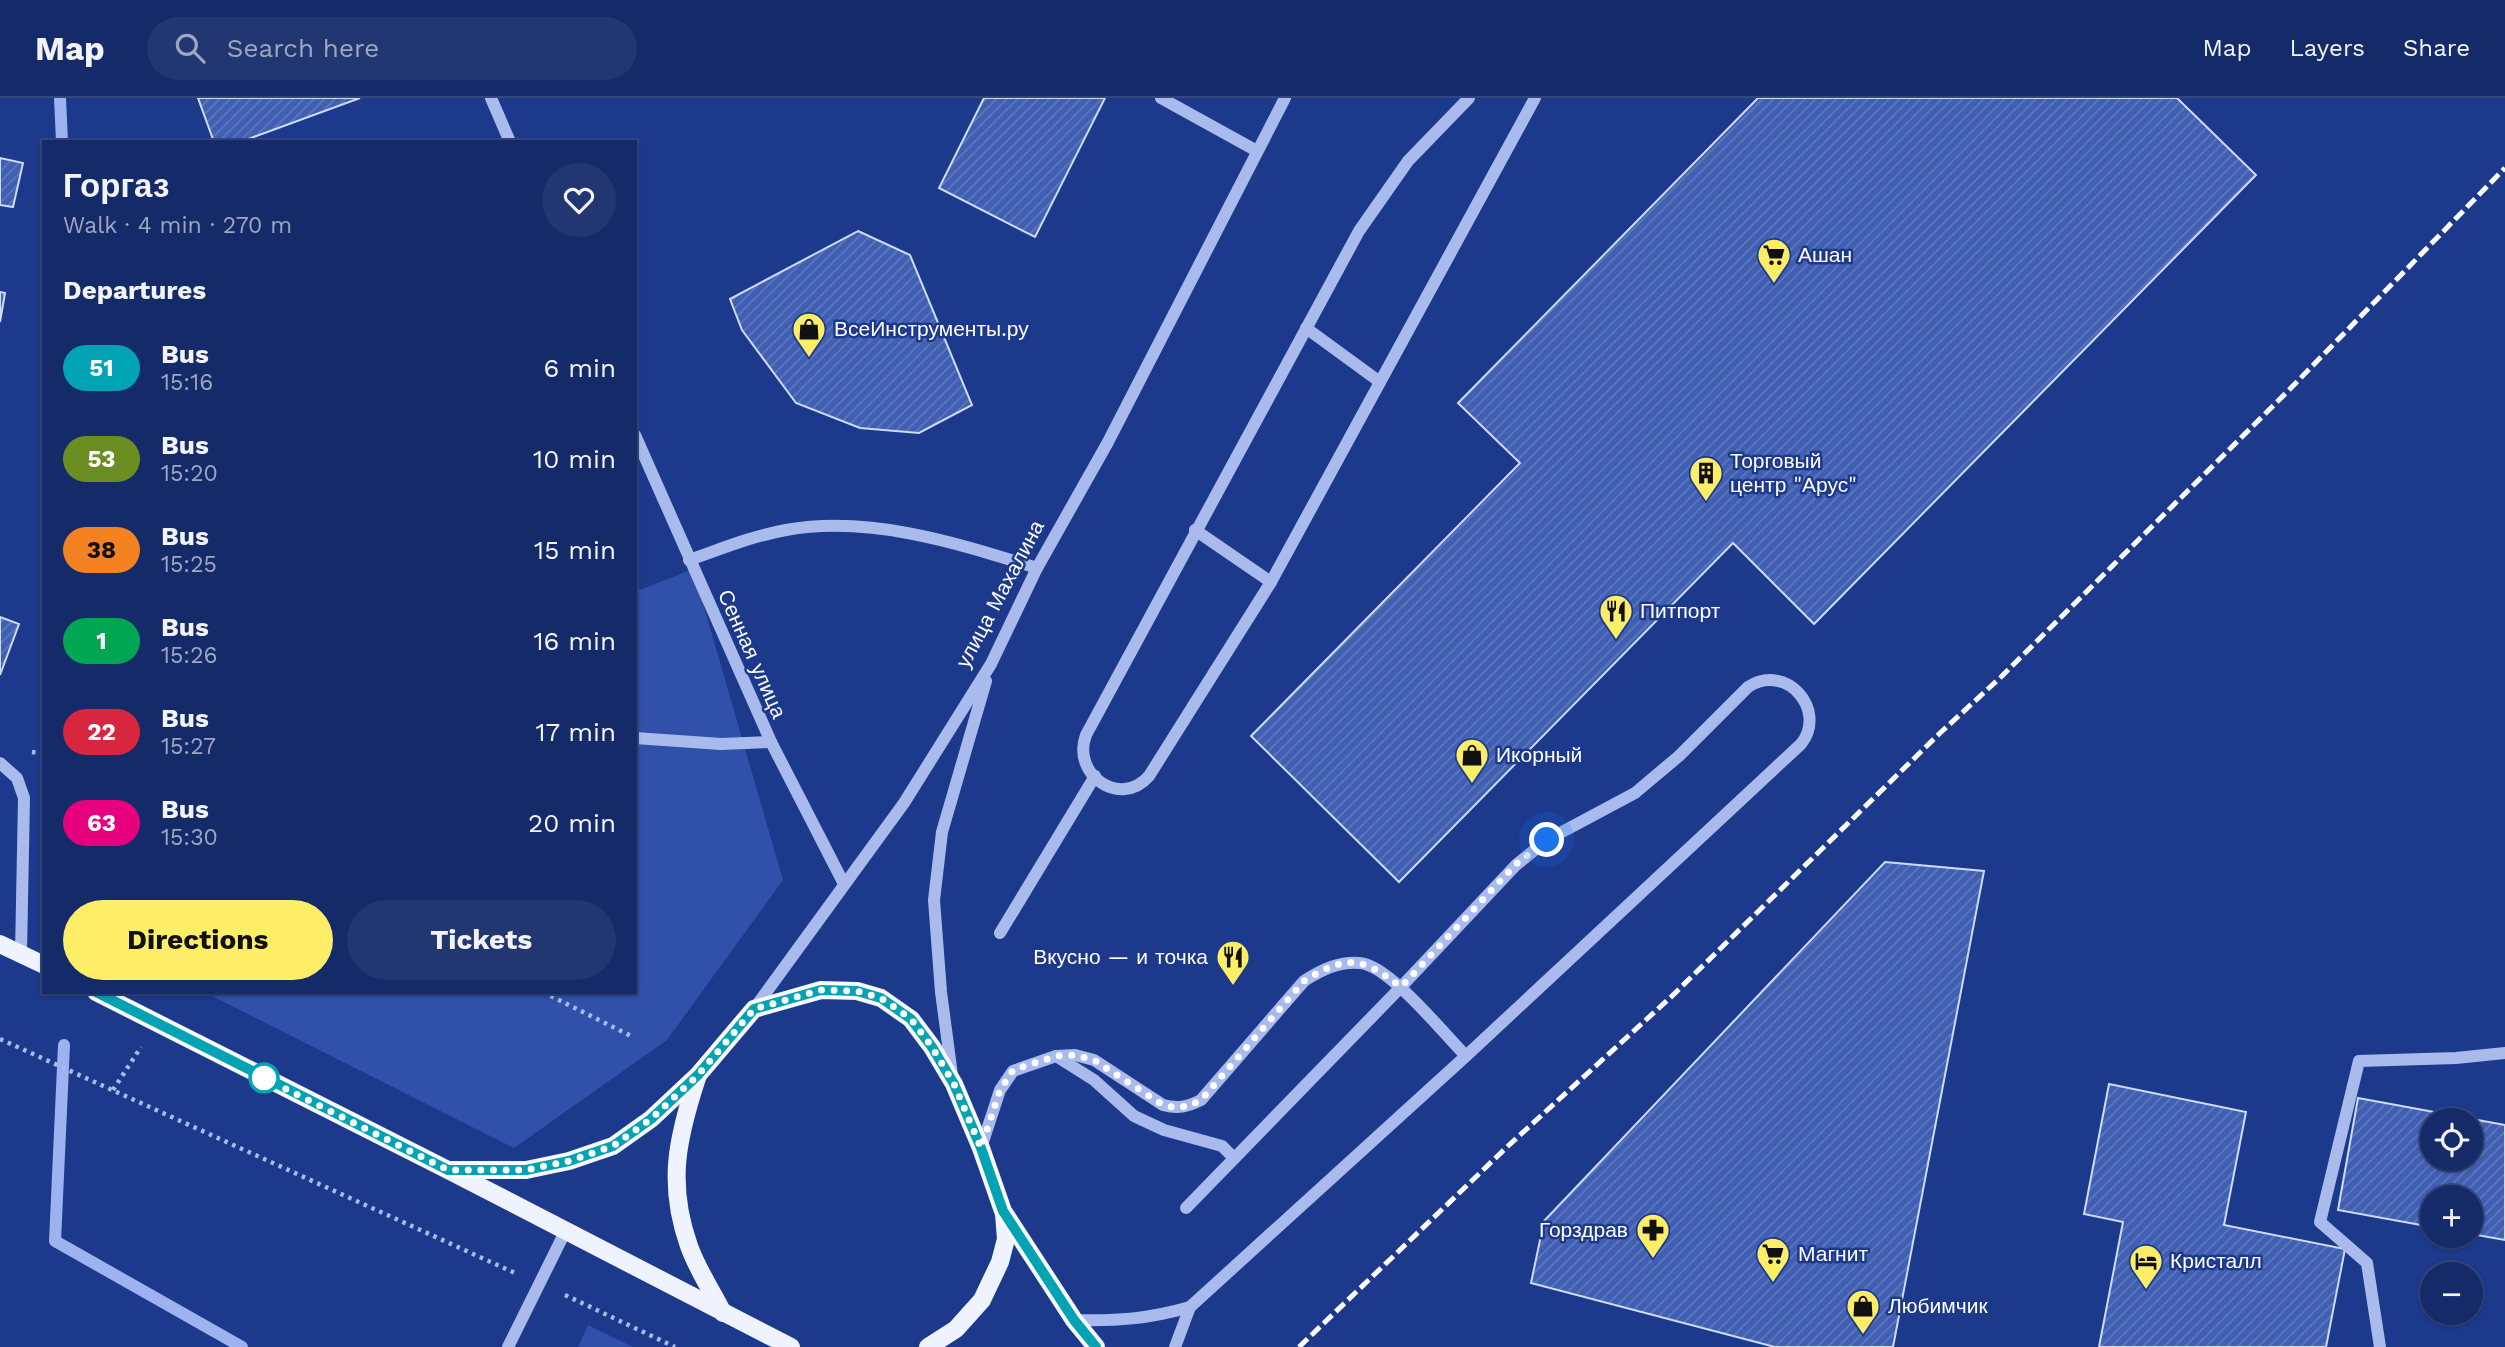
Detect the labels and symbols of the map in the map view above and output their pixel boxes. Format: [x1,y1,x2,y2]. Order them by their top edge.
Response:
supermarket icon: Ашан [1755,236,1793,285]
place label: Ашан [1798,242,1852,267]
shop icon: ВсеИнструменты.ру [790,310,828,359]
place label: ВсеИнструменты.ру [834,316,1029,341]
place label: Торговый центр "Арус" [1730,448,1857,497]
building icon: Торговый центр "Арус" [1687,454,1725,503]
street label: улица Махалина [950,515,1049,672]
street label: Сенная улица [713,586,792,722]
restaurant icon: Питпорт [1597,592,1635,641]
place label: Питпорт [1640,598,1721,623]
shop icon: Икорный [1453,736,1491,785]
place label: Икорный [1496,742,1582,767]
your location [1529,822,1564,857]
restaurant icon: Вкусно — и точка [1214,938,1252,987]
place label: Вкусно — и точка [1033,944,1208,969]
unlabelled marker [249,1063,279,1093]
pharmacy icon: Горздрав [1634,1211,1672,1260]
place label: Горздрав [1539,1217,1628,1242]
supermarket icon: Магнит [1754,1235,1792,1284]
place label: Магнит [1798,1241,1868,1266]
hotel icon: Кристалл [2127,1242,2165,1291]
place label: Кристалл [2170,1248,2262,1273]
shop icon: Любимчик [1844,1287,1882,1336]
place label: Любимчик [1888,1293,1988,1318]

